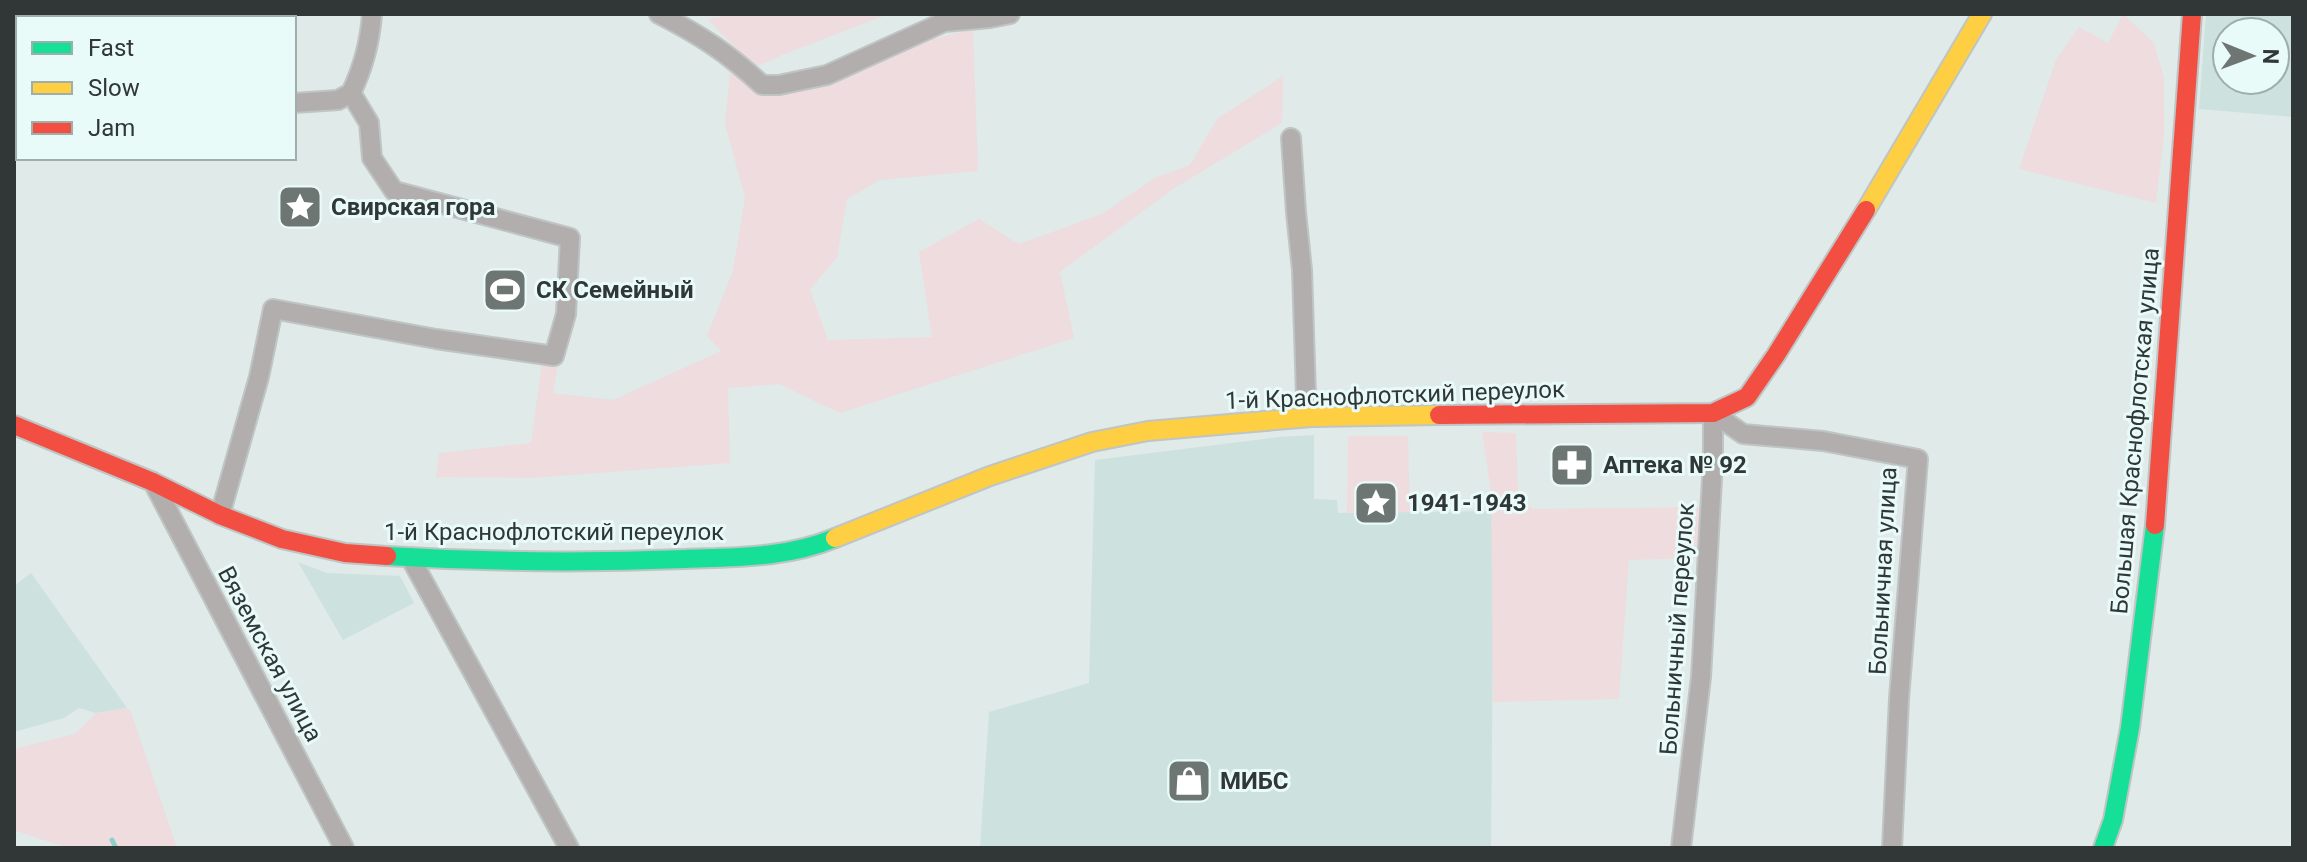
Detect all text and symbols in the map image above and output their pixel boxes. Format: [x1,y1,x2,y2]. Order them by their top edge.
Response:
legend [16,16,296,160]
north arrow [2211,16,2291,96]
text: Fast [88,34,134,62]
text: N [2258,48,2283,64]
text: Slow [88,74,140,102]
text: Jam [88,114,135,142]
place icon: Свирская гора [276,183,324,231]
place label: Свирская гора [331,193,495,221]
street label: Большая Краснофлотская улица [2105,247,2165,615]
sports icon: СК Семейный [481,266,529,314]
place label: СК Семейный [536,276,694,304]
street label: 1-й Краснофлотский переулок [1225,375,1565,415]
pharmacy icon: Аптека № 92 [1548,441,1596,489]
place label: Аптека № 92 [1603,451,1747,479]
street label: Больничная улица [1864,466,1902,676]
place icon: 1941-1943 [1352,479,1400,527]
place label: 1941-1943 [1407,489,1527,517]
street label: Больничный переулок [1654,502,1700,756]
street label: 1-й Краснофлотский переулок [384,518,724,546]
street label: Вяземская улица [212,562,328,746]
shop icon: МИБС [1165,757,1213,805]
place label: МИБС [1220,767,1289,795]

